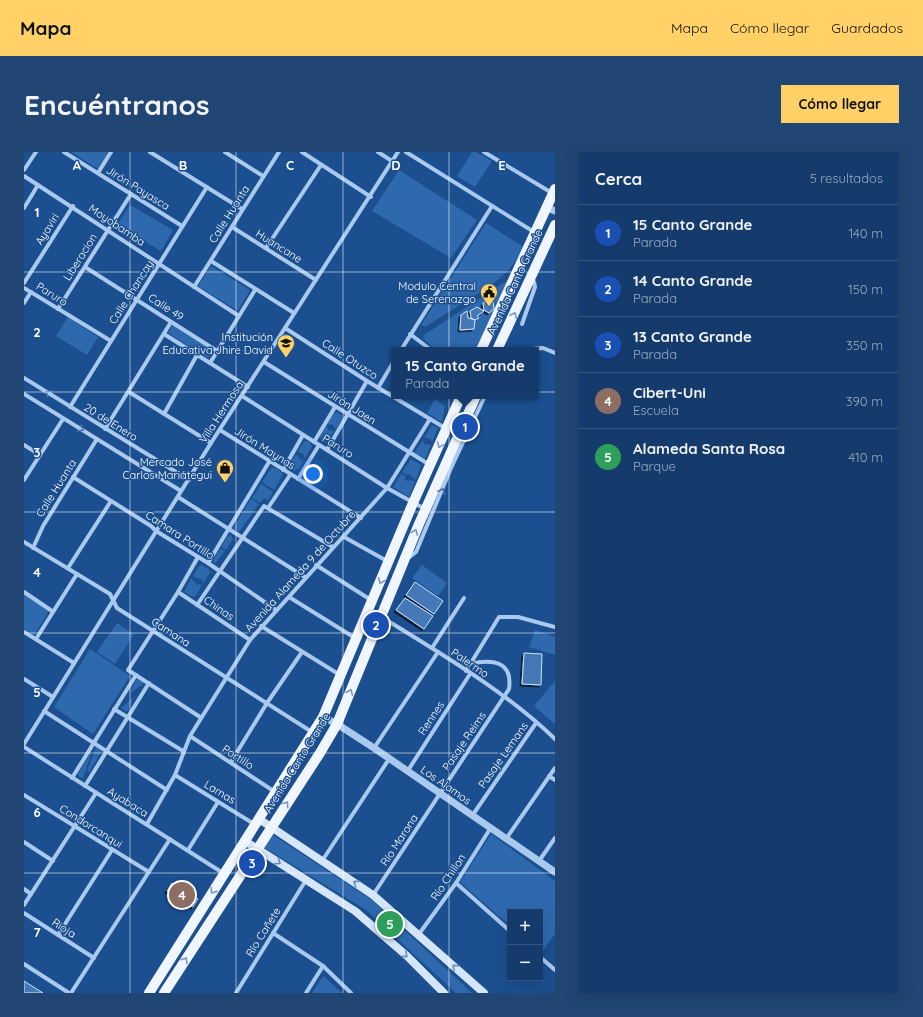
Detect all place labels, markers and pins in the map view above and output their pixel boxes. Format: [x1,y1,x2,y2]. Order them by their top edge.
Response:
place label: Modulo Central de Serenazgo [398,279,476,306]
public building icon: Modulo Central de Serenazgo [479,282,499,307]
place label: Institución Educativa Jhire David [162,330,273,357]
school or university icon: Institución Educativa Jhire David [276,333,296,358]
pin: 1 [452,412,478,442]
place label: Mercado José Carlos Mariátegui [122,455,212,482]
shop icon: Mercado José Carlos Mariátegui [215,458,235,483]
pin: 2 [363,610,389,640]
pin: 3 [239,848,265,878]
pin: 4 [169,880,195,910]
pin: 5 [377,909,403,939]

